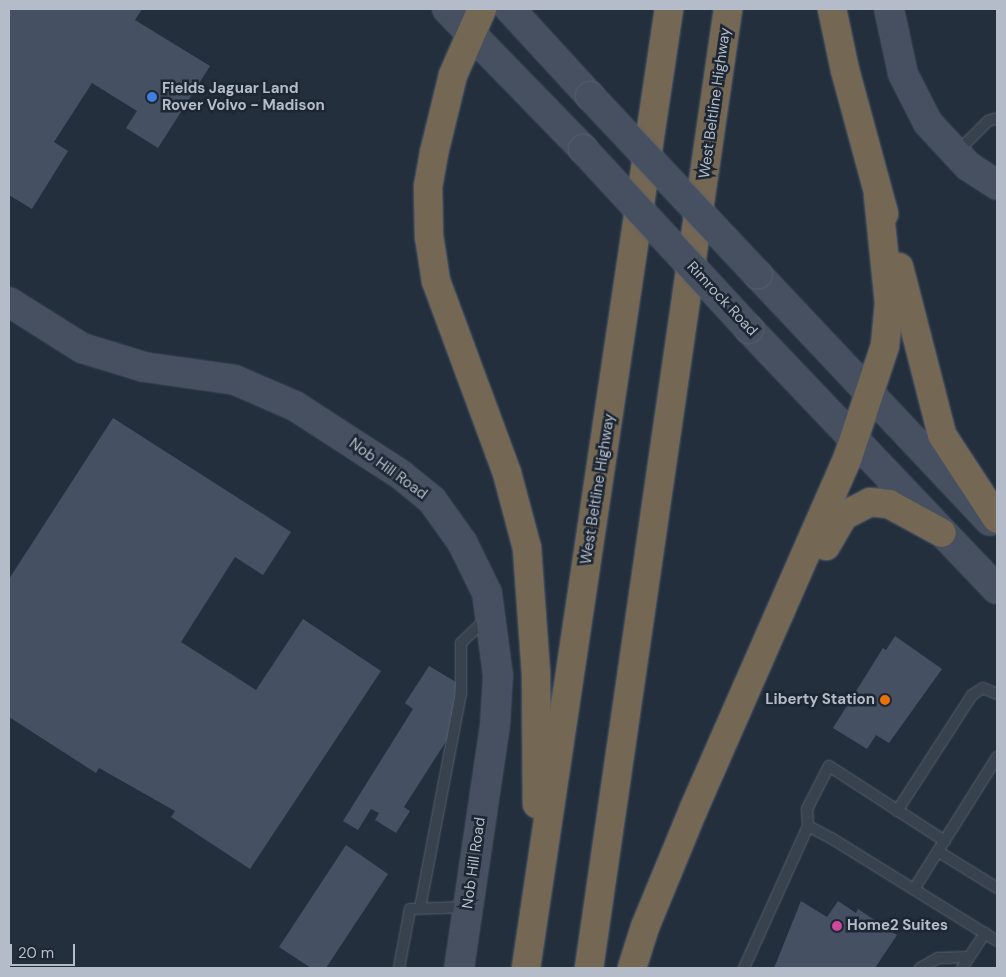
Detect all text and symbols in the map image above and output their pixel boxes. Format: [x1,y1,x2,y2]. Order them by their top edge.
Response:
street label: West Beltline Highway [695,26,735,180]
place label: Fields Jaguar Land Rover Volvo - Madison [162,79,325,114]
marker: Fields Jaguar Land Rover Volvo - Madison [146,91,158,103]
street label: Rimrock Road [683,258,761,340]
street label: West Beltline Highway [577,412,619,566]
street label: Nob Hill Road [345,435,431,503]
place label: Liberty Station [765,691,875,709]
marker: Liberty Station [879,694,891,706]
street label: Nob Hill Road [459,816,489,910]
place label: Home2 Suites [847,917,948,935]
marker: Home2 Suites [831,920,843,932]
scale bar [12,934,78,966]
text: 20 m [18,943,54,963]

